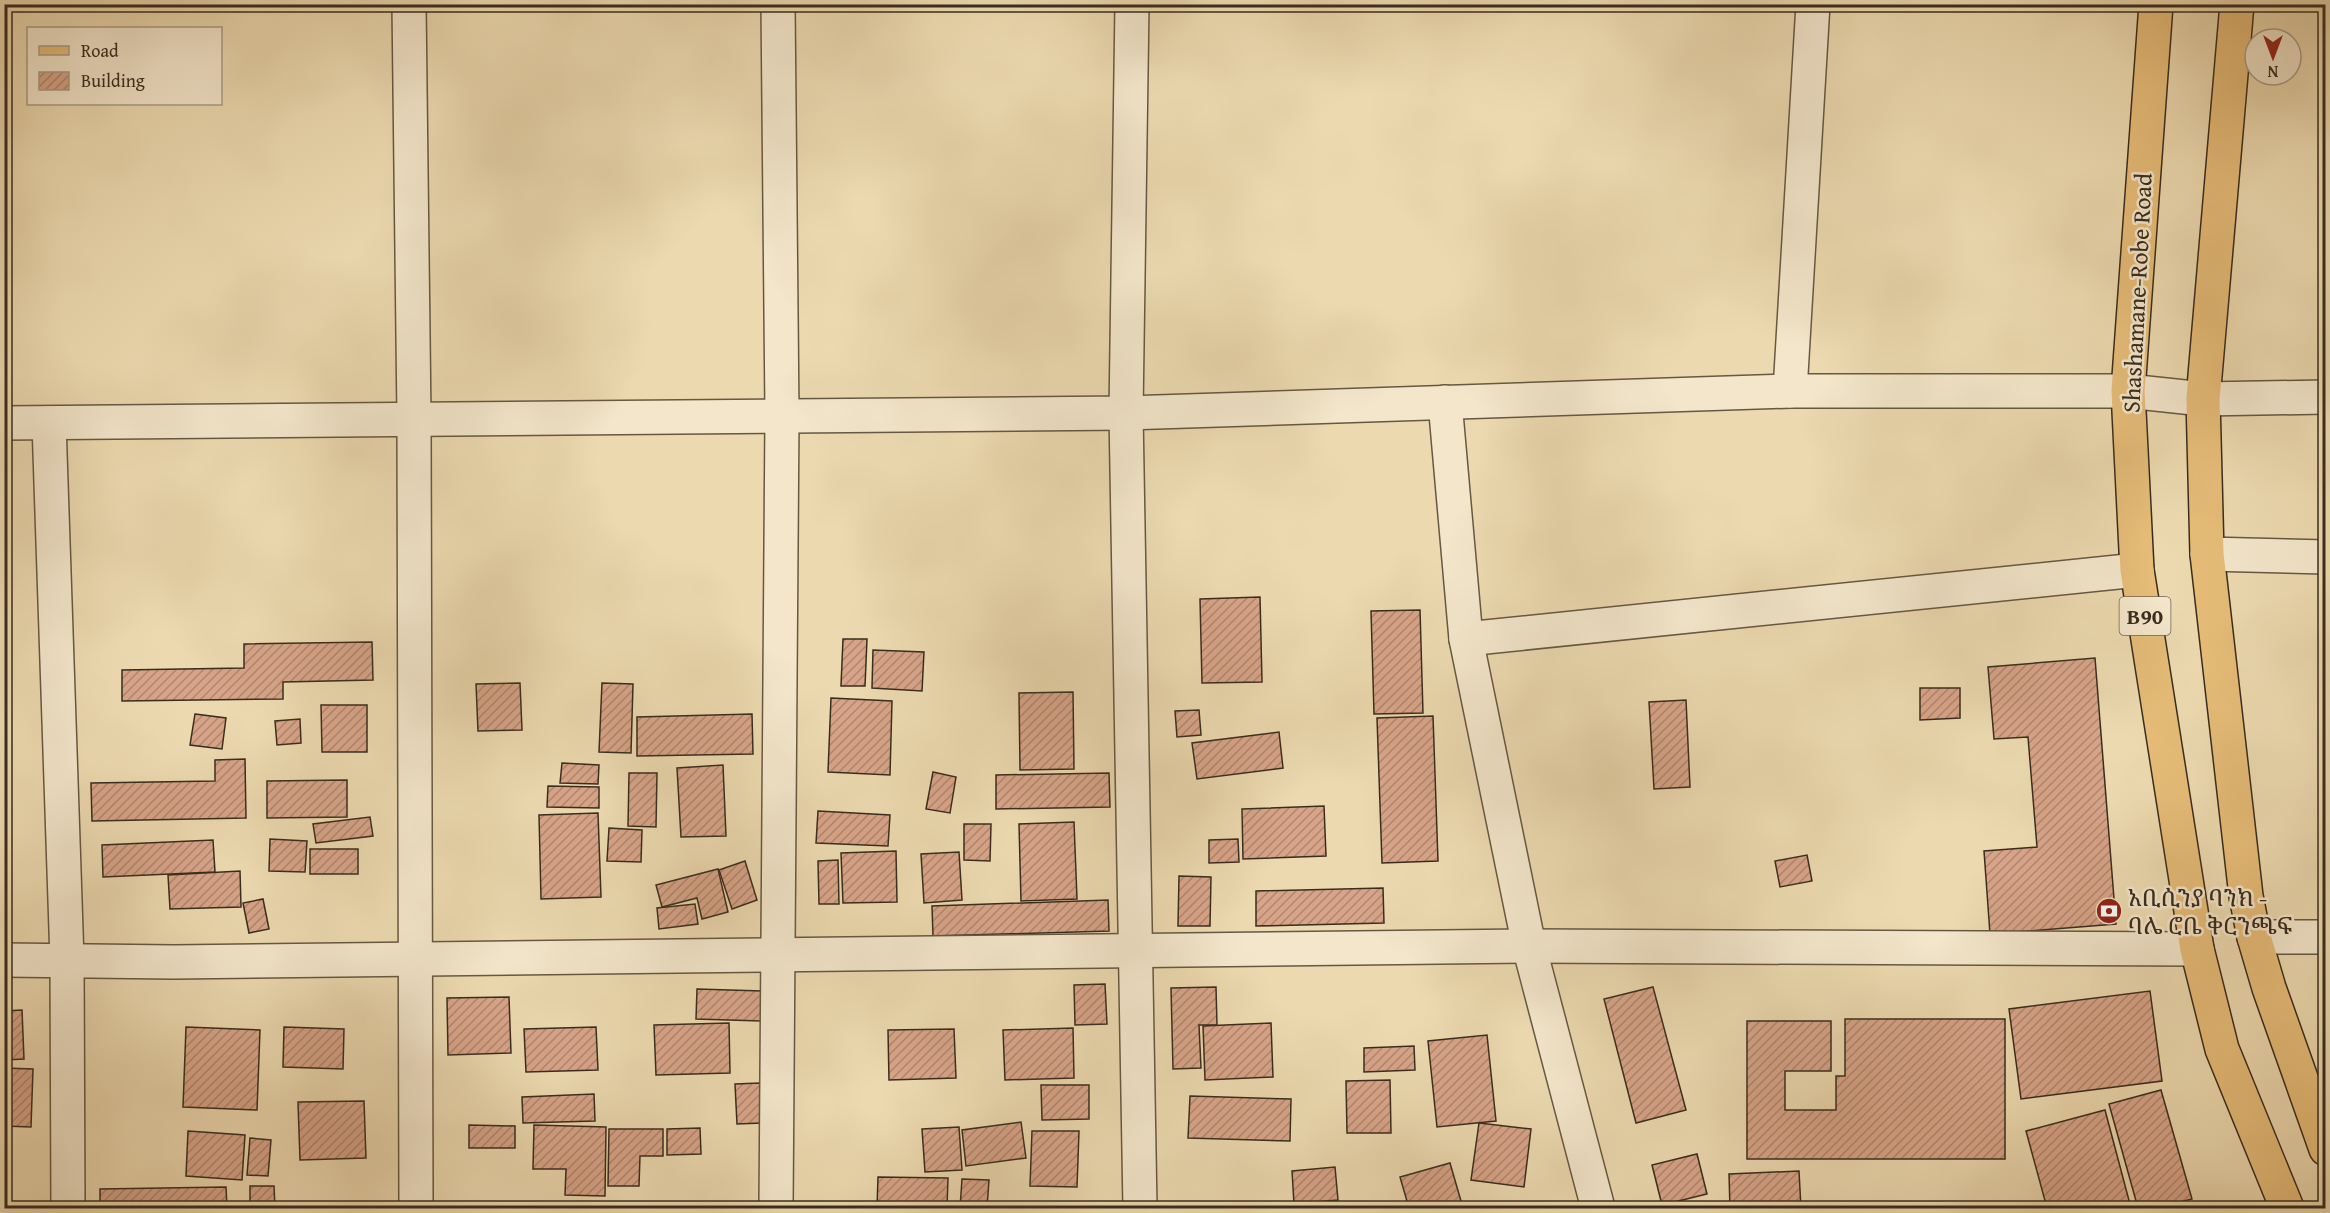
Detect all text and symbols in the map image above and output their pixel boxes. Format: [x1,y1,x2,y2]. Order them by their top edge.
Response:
legend [27,27,222,105]
north arrow [2243,27,2303,87]
text: Road [81,37,119,64]
text: N [2267,60,2278,84]
text: Building [81,67,145,94]
street label: Shashamane-Robe Road [2113,172,2161,414]
road number: B90 [2120,597,2170,635]
place label: አቢሲንያ ባንክ - ባሌ ሮቤ ቅርንጫፍ [2128,880,2293,943]
bank icon: አቢሲንያ ባንክ - ባሌ ሮቤ ቅርንጫፍ [2094,896,2124,926]

